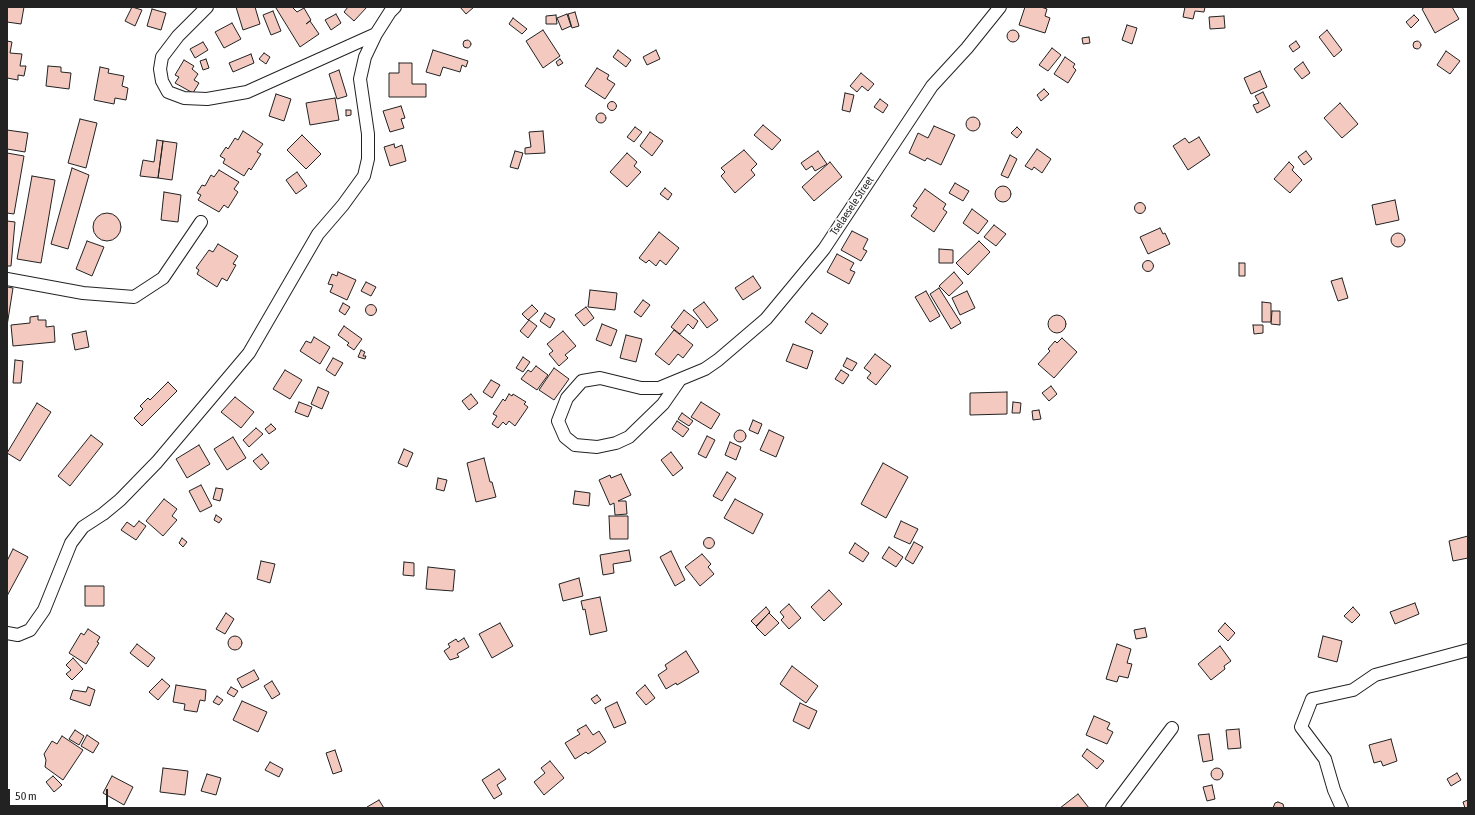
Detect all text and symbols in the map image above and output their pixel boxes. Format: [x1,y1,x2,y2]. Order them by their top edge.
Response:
street label: Tselaesele Street [827,174,877,238]
scale bar [10,781,110,807]
text: 50 m [15,789,37,803]

